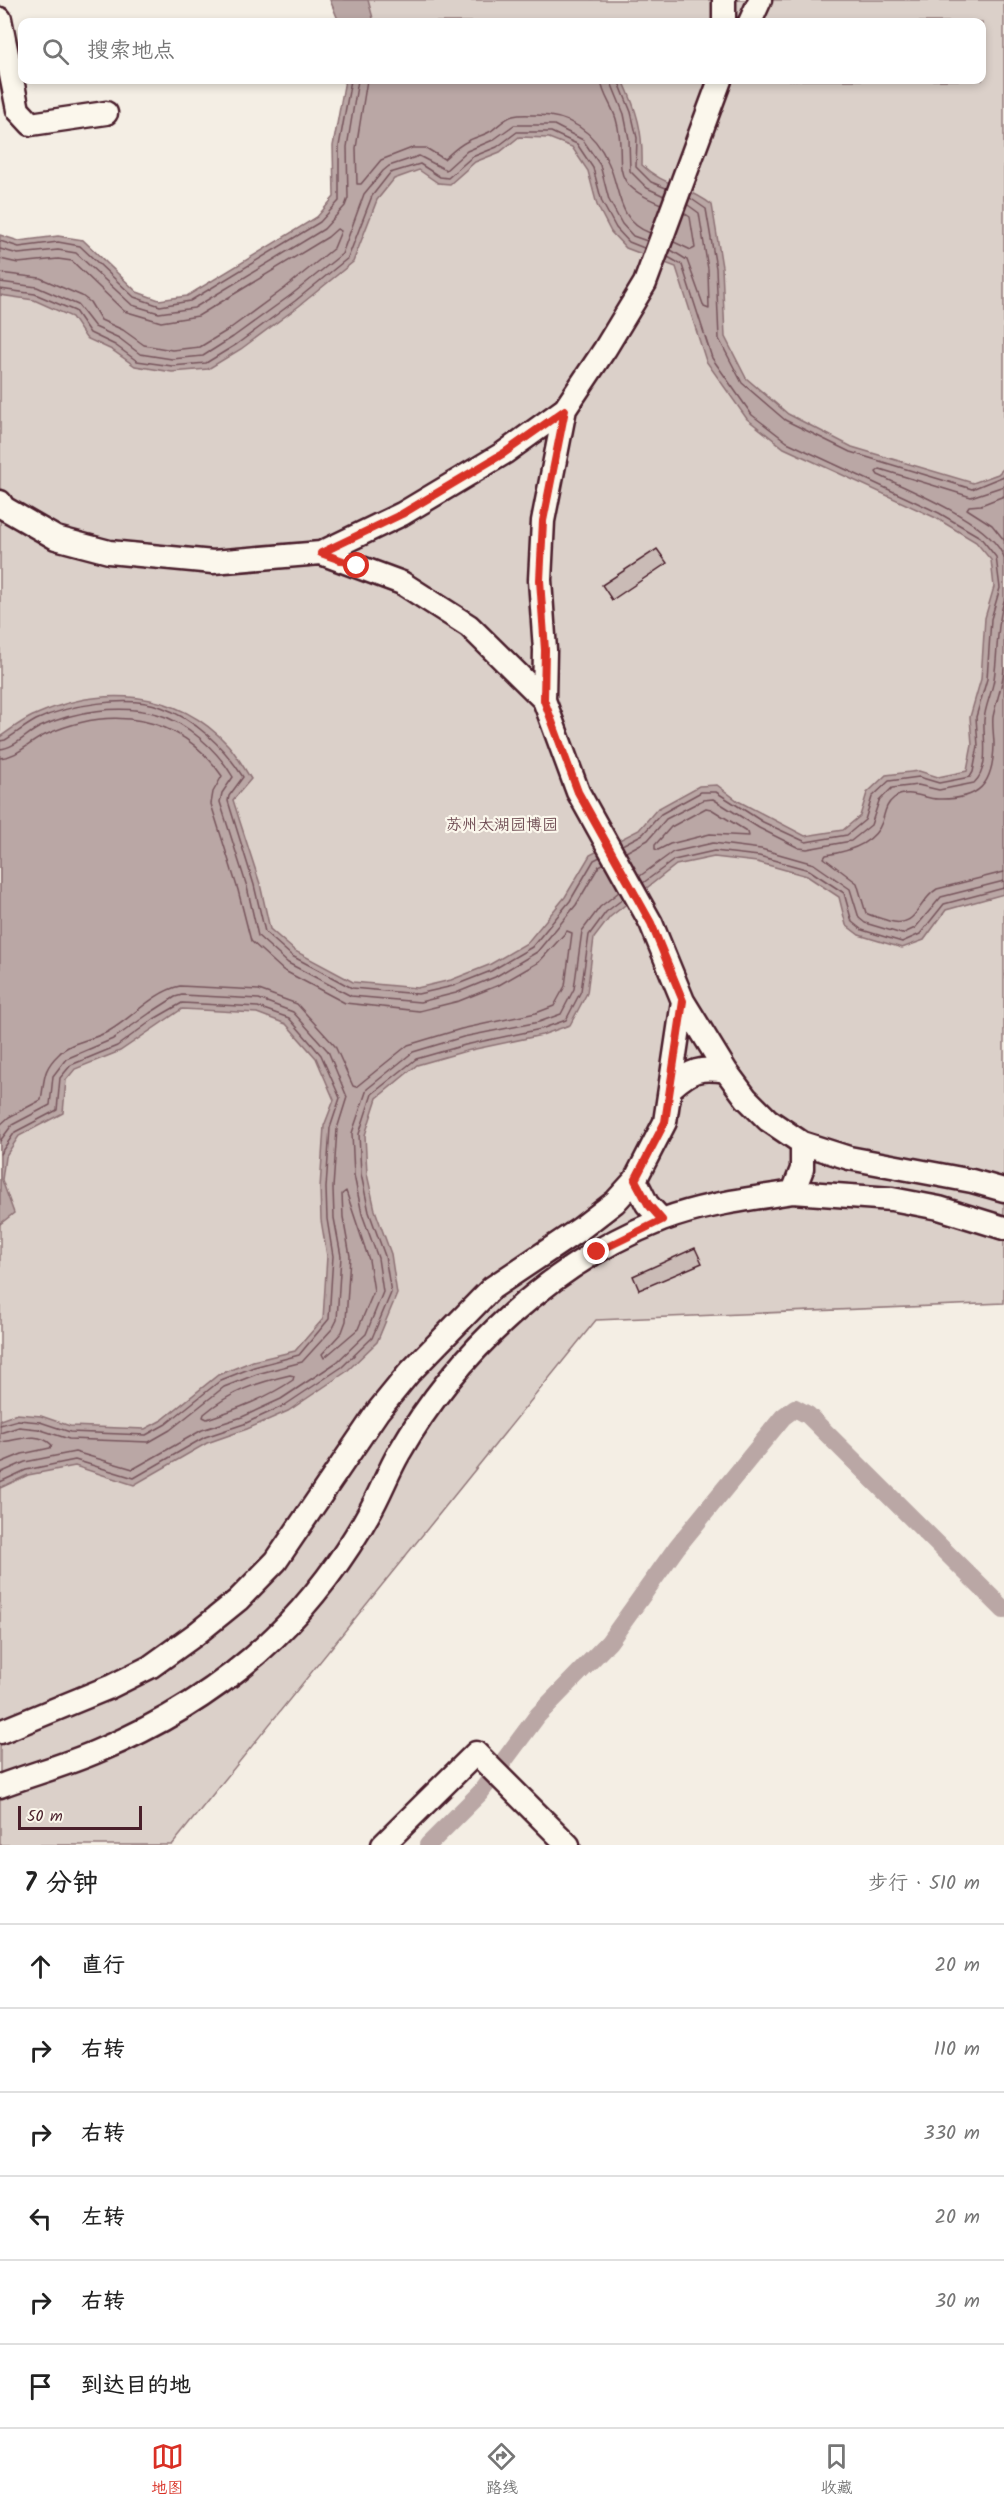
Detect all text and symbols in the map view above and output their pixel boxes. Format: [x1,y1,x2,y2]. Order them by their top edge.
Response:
search box [18,18,986,84]
text: 搜索地点 [87,34,175,69]
icon: search [39,35,72,68]
route start [343,552,369,578]
park label: 苏州太湖园博园 [446,813,558,838]
route end [583,1238,609,1264]
scale bar [18,1803,142,1830]
text: 50 m [27,1804,63,1829]
text: 7 分钟 [24,1863,98,1905]
text: 步行 · 510 m [868,1868,980,1900]
text: 直行 [81,1949,125,1984]
icon: ahead [24,1950,57,1983]
text: 20 m [934,1950,980,1982]
text: 右转 [81,2033,125,2068]
icon: right [24,2034,57,2067]
text: 110 m [934,2034,980,2066]
text: 右转 [81,2117,125,2152]
icon: right [24,2118,57,2151]
text: 330 m [923,2118,980,2150]
text: 左转 [81,2201,125,2236]
icon: left [24,2202,57,2235]
text: 20 m [934,2202,980,2234]
text: 右转 [81,2285,125,2320]
icon: right [24,2286,57,2319]
text: 30 m [935,2286,980,2318]
text: 到达目的地 [81,2369,191,2404]
icon: arrive [24,2370,57,2403]
tab: 地图 [151,2440,184,2501]
tab: 路线 [485,2440,518,2501]
tab: 收藏 [820,2440,853,2501]

